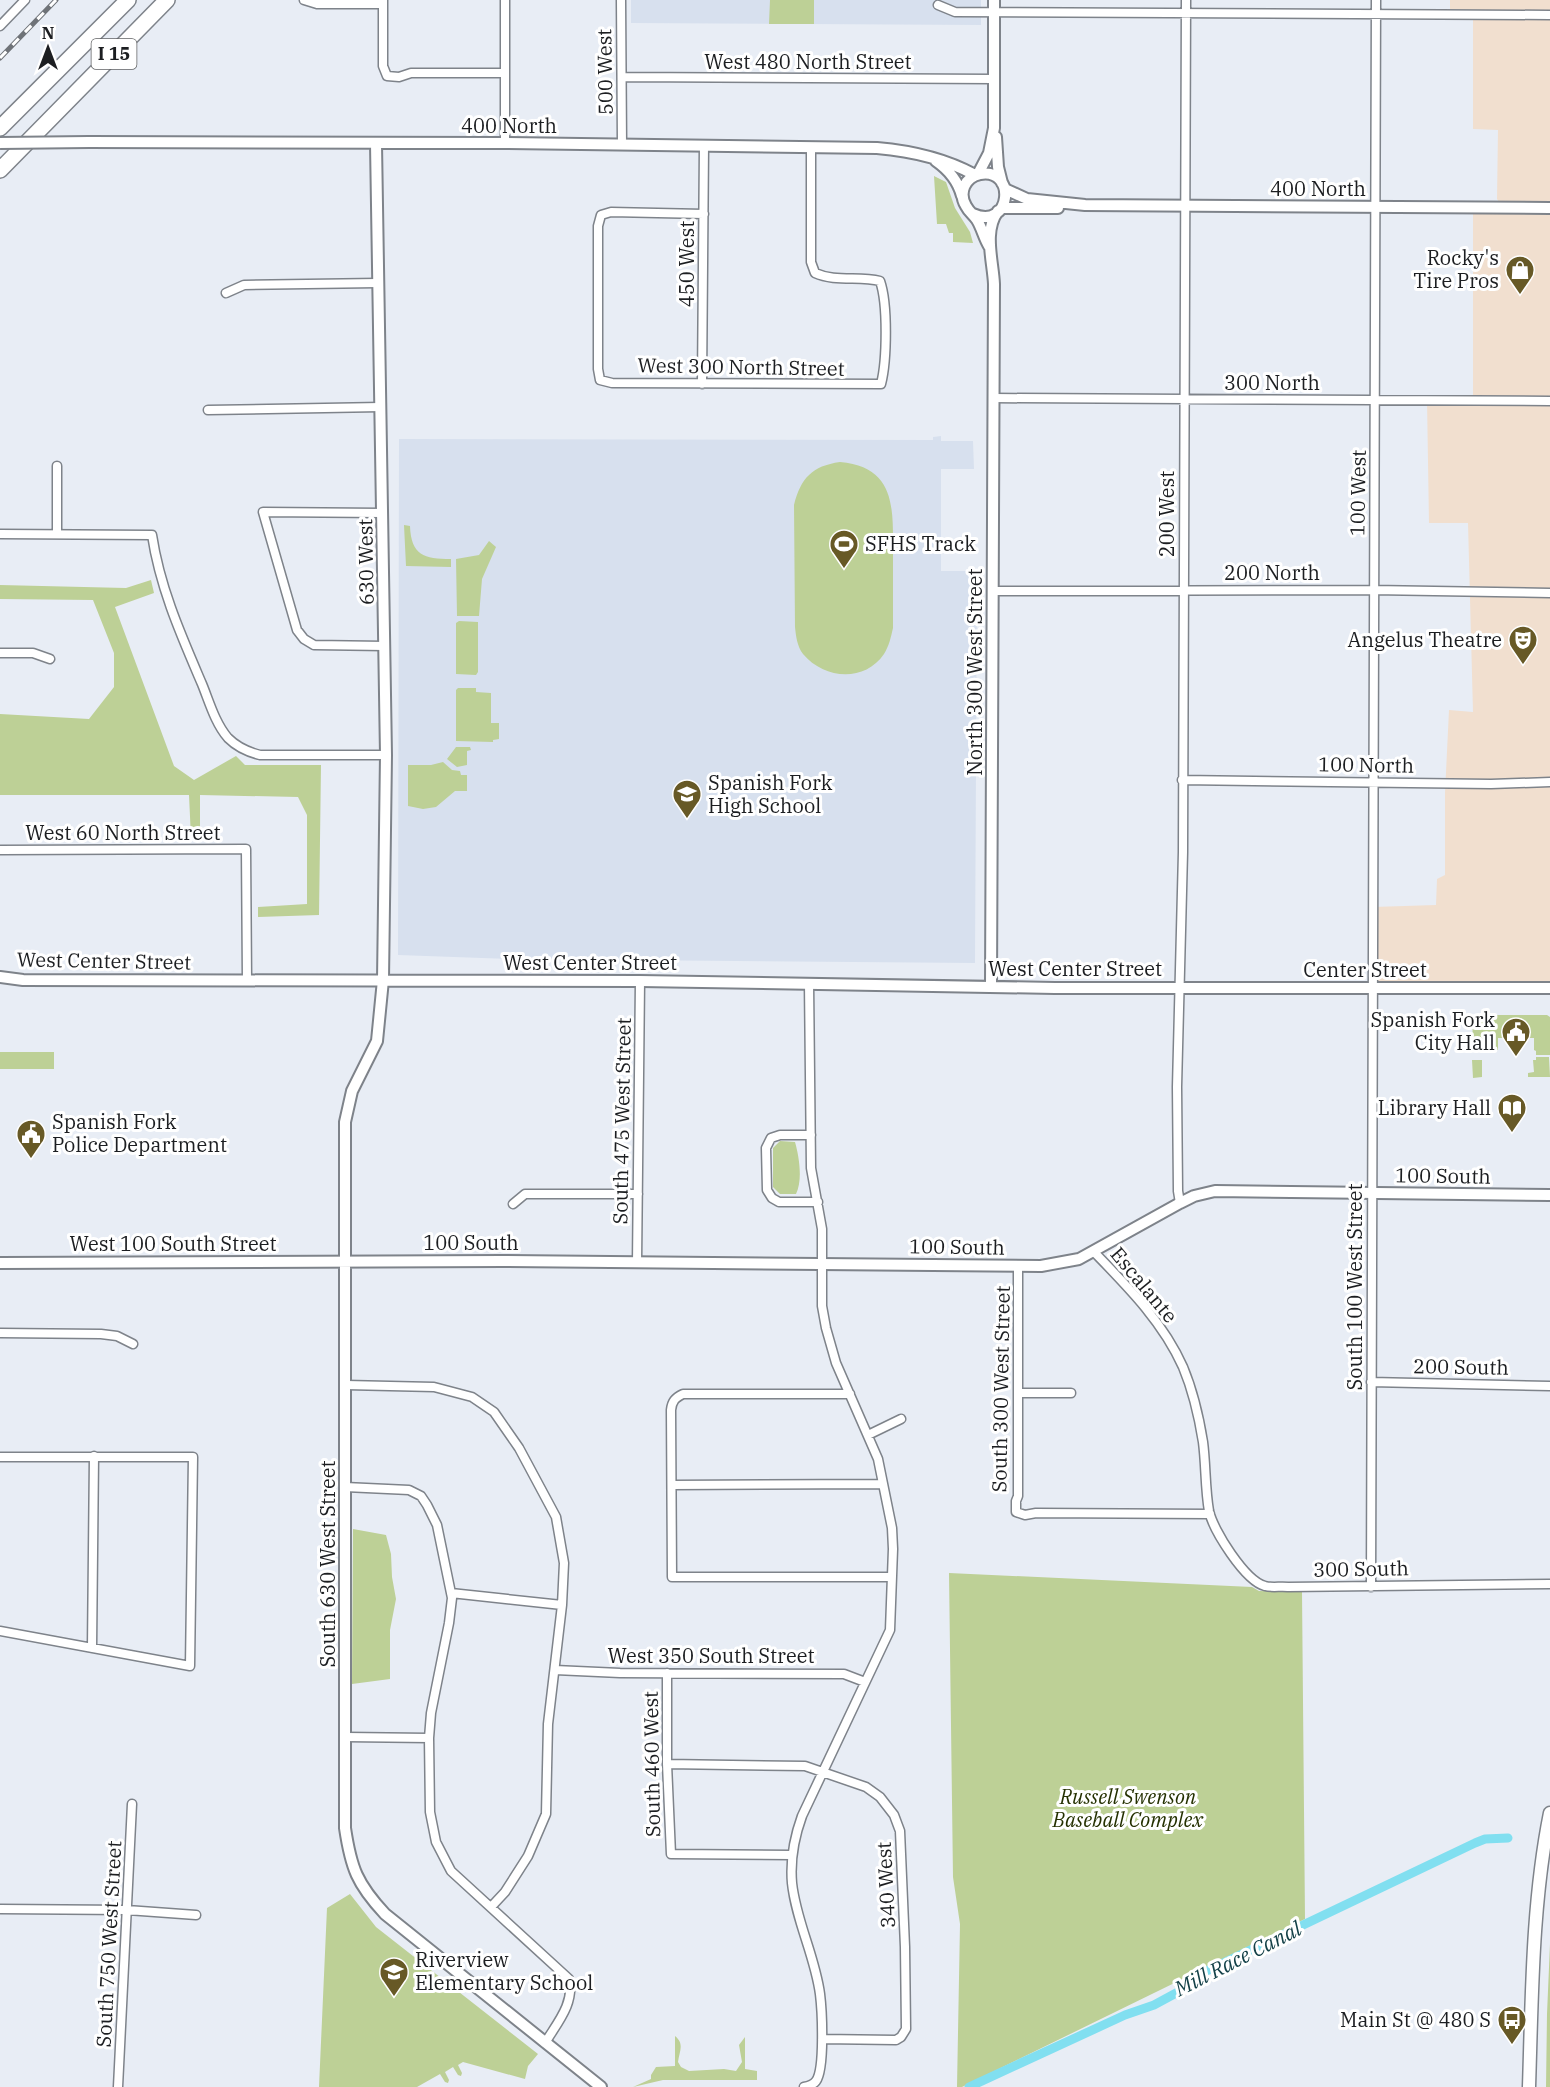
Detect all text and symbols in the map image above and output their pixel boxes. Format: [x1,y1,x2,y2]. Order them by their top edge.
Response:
north arrow [18,18,78,78]
text: N [42,23,54,43]
street label: 500 West [590,29,619,115]
road number: I 15 [92,39,136,69]
street label: West 480 North Street [704,48,912,75]
street label: 400 North [461,112,557,139]
street label: 400 North [1270,175,1366,202]
street label: 450 West [673,221,700,307]
place label: Rocky's Tire Pros [1413,244,1499,294]
shop icon: Rocky's Tire Pros [1504,254,1536,296]
street label: West 300 North Street [637,351,845,382]
street label: 300 North [1224,369,1320,396]
street label: 100 West [1343,450,1372,536]
street label: 200 West [1153,471,1180,557]
street label: 630 West [351,519,380,605]
sports icon: SFHS Track [828,528,860,570]
place label: SFHS Track [865,530,976,557]
street label: 200 North [1224,559,1320,586]
street label: North 300 West Street [961,568,988,776]
theatre icon: Angelus Theatre [1507,624,1539,666]
place label: Angelus Theatre [1347,626,1502,653]
street label: 100 North [1318,750,1414,779]
place label: Spanish Fork High School [708,769,833,819]
school or university icon: Spanish Fork High School [671,778,703,820]
street label: West 60 North Street [25,819,221,846]
street label: West Center Street [17,945,191,976]
street label: West Center Street [503,949,677,976]
street label: West Center Street [988,955,1162,982]
street label: Center Street [1303,956,1427,983]
place label: Spanish Fork City Hall [1370,1006,1495,1056]
public building icon: Spanish Fork City Hall [1500,1016,1532,1058]
street label: South 475 West Street [606,1017,637,1225]
library icon: Library Hall [1496,1092,1528,1134]
place label: Library Hall [1378,1094,1491,1121]
place label: Spanish Fork Police Department [52,1108,227,1158]
public building icon: Spanish Fork Police Department [15,1118,47,1160]
street label: 100 South [1395,1161,1491,1190]
street label: South 100 West Street [1341,1184,1368,1390]
street label: 100 South [423,1229,519,1256]
street label: West 100 South Street [70,1230,276,1257]
street label: 100 South [909,1232,1005,1261]
street label: Escalante [1105,1241,1184,1328]
street label: South 300 West Street [985,1285,1016,1493]
street label: 200 South [1413,1352,1509,1381]
street label: South 630 West Street [314,1461,341,1667]
street label: 300 South [1313,1554,1409,1583]
street label: West 350 South Street [608,1642,814,1669]
street label: South 460 West [637,1691,666,1837]
park label: Russell Swenson Baseball Complex [1052,1783,1204,1833]
street label: South 750 West Street [90,1840,127,2048]
street label: 340 West [870,1841,901,1929]
water label: Mill Race Canal [1168,1914,1307,2003]
place label: Riverview Elementary School [415,1946,593,1996]
school or university icon: Riverview Elementary School [378,1956,410,1998]
bus stop icon: Main St @ 480 S [1496,2004,1528,2046]
place label: Main St @ 480 S [1340,2006,1491,2033]

